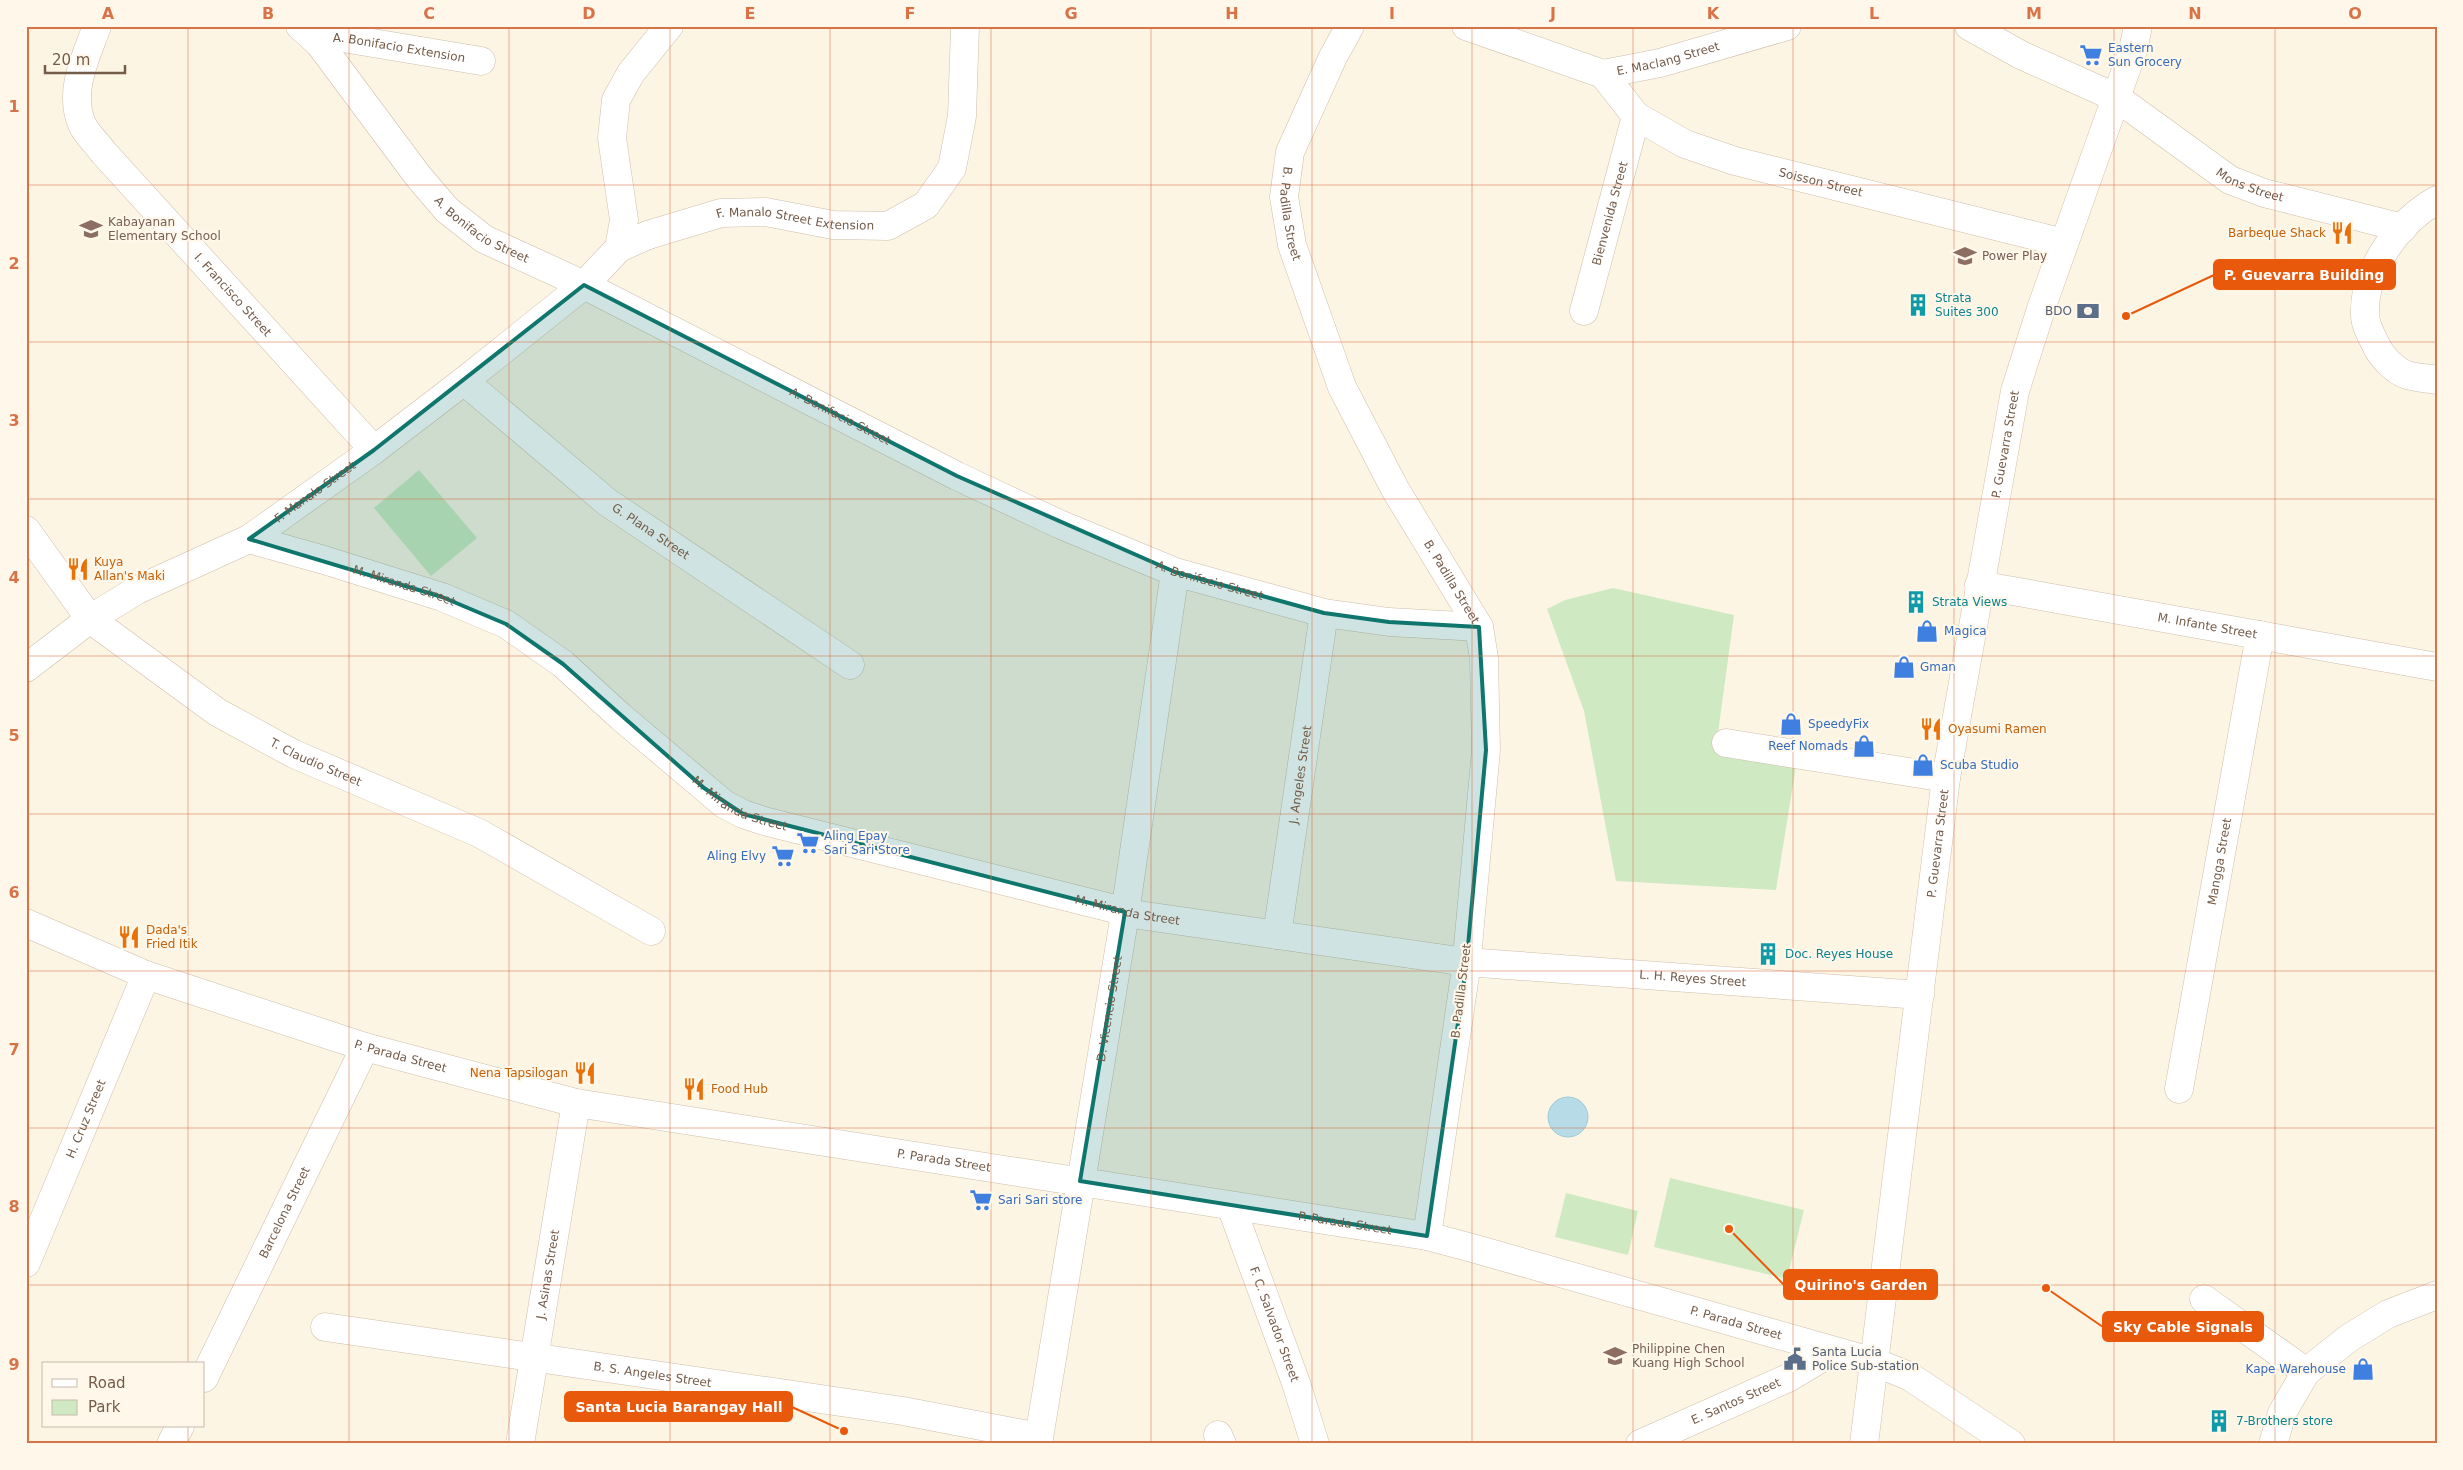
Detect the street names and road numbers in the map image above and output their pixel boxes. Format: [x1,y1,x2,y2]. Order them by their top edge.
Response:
street label: A. Bonifacio Extension [333,31,466,65]
street label: E. Maclang Street [1615,39,1721,78]
street label: Bienvenida Street [1589,159,1631,267]
street label: Soisson Street [1777,165,1864,200]
street label: Mons Street [2213,165,2285,205]
street label: B. Padilla Street [1277,166,1304,263]
street label: A. Bonifacio Street [431,194,531,266]
street label: F. Manalo Street Extension [714,205,874,233]
street label: I. Francisco Street [192,250,275,340]
street label: A. Bonifacio Street [788,385,893,448]
street label: P. Guevarra Street [1989,389,2022,499]
street label: F. Manalo Street [272,458,359,526]
street label: G. Plana Street [609,500,692,562]
street label: B. Padilla Street [1421,538,1482,627]
street label: A. Bonifacio Street [1154,558,1265,603]
street label: M. Miranda Street [351,562,458,609]
street label: M. Infante Street [2157,610,2259,642]
street label: J. Angeles Street [1286,724,1315,826]
street label: T. Claudio Street [267,735,364,789]
street label: M. Miranda Street [689,773,789,834]
street label: P. Guevarra Street [1924,788,1952,899]
street label: Mangga Street [2205,817,2234,906]
street label: M. Miranda Street [1074,892,1181,928]
street label: B. Padilla Street [1448,943,1474,1039]
street label: D. Vicencio Street [1094,954,1125,1063]
street label: L. H. Reyes Street [1639,968,1747,989]
street label: P. Parada Street [353,1037,448,1075]
street label: H. Cruz Street [63,1077,109,1160]
street label: P. Parada Street [896,1146,992,1175]
street label: Barcelona Street [256,1164,313,1261]
street label: P. Parada Street [1297,1209,1393,1237]
street label: J. Asinas Street [533,1228,562,1321]
street label: F. C. Salvador Street [1247,1265,1302,1384]
street label: P. Parada Street [1689,1303,1784,1343]
street label: B. S. Angeles Street [592,1359,713,1390]
street label: E. Santos Street [1689,1375,1783,1427]

